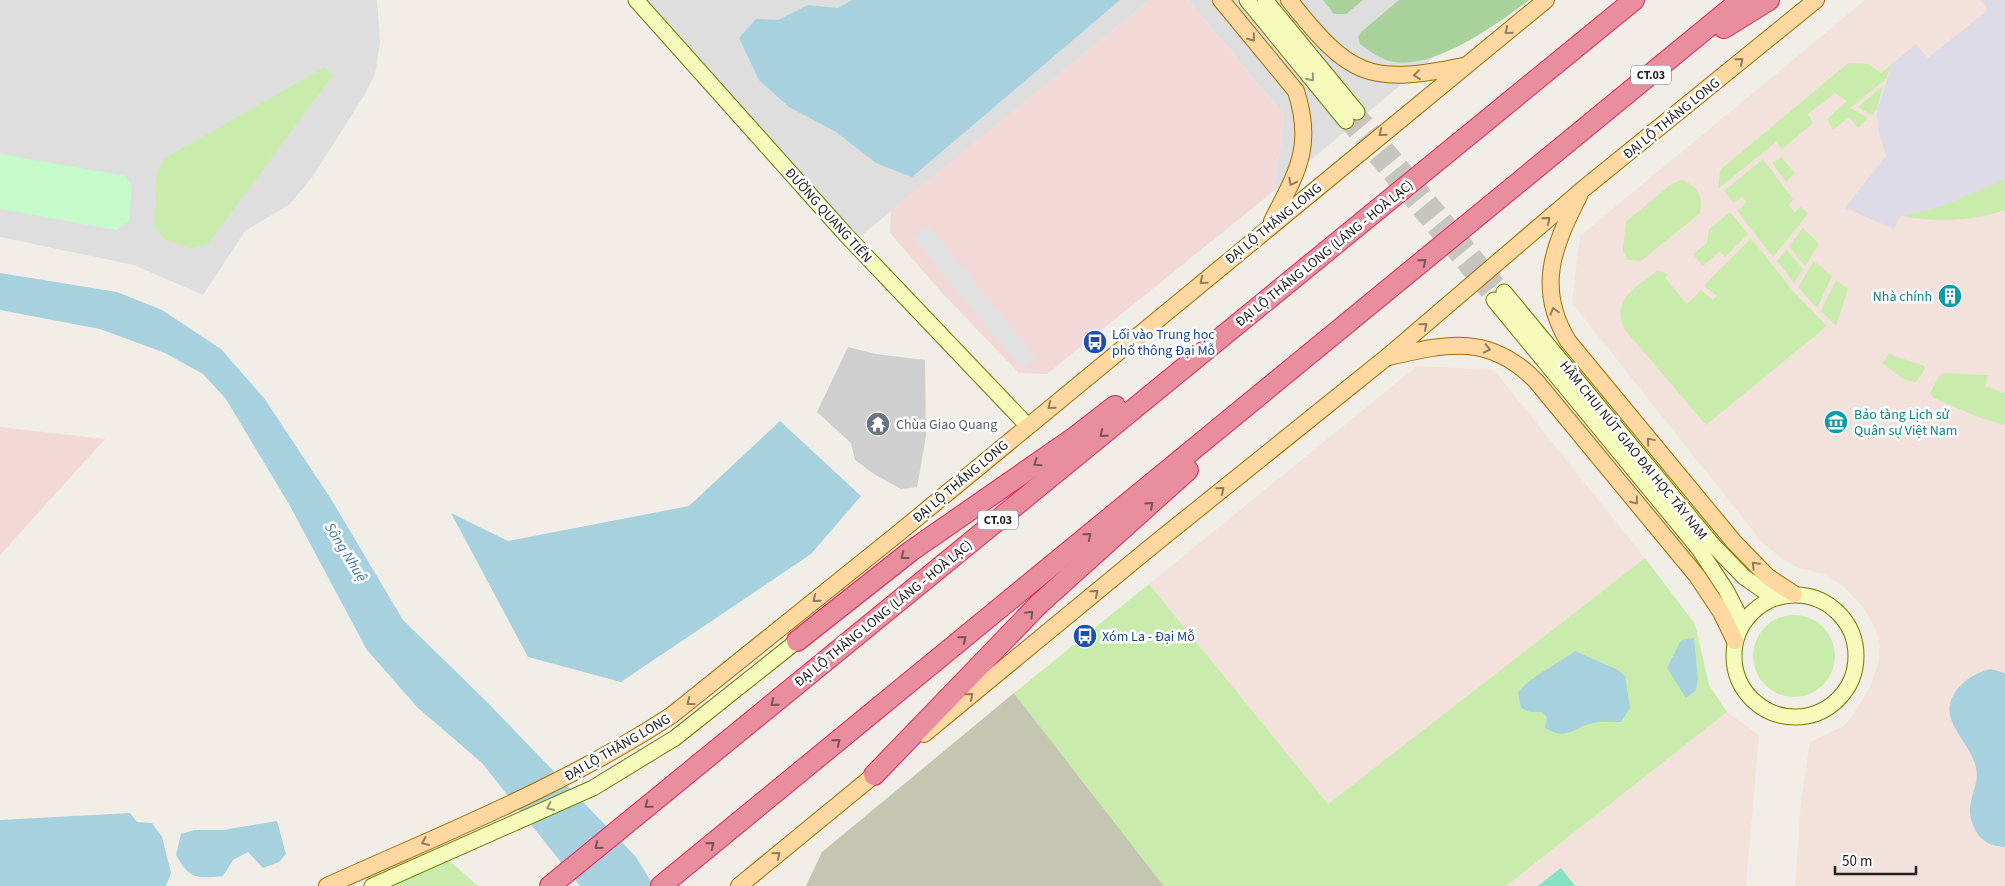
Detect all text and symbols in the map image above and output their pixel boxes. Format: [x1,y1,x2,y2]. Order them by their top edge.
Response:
one-way arrow [1505,25,1514,34]
one-way arrow [1247,32,1255,41]
one-way arrow [1735,58,1744,67]
road number: CT.03 [1631,66,1671,84]
one-way arrow [1413,69,1421,80]
one-way arrow [1306,73,1315,82]
street label: ĐẠI LỘ THĂNG LONG [1619,73,1724,164]
one-way arrow [1379,128,1388,137]
street label: ĐƯỜNG QUANG TIẾN [780,164,876,268]
street label: ĐẠI LỘ THĂNG LONG (LÁNG - HOÀ LẠC) [1231,176,1418,332]
one-way arrow [1288,176,1298,185]
street label: ĐẠI LỘ THĂNG LONG [1221,178,1326,269]
one-way arrow [1541,217,1550,225]
one-way arrow [1417,259,1426,267]
one-way arrow [1200,275,1209,284]
building icon: Nhà chính [1937,283,1963,309]
place label: Nhà chính [1873,287,1932,307]
one-way arrow [1550,308,1560,316]
one-way arrow [1418,322,1427,331]
place label: Lối vào Trung học phổ thông Đại Mỗ [1112,325,1215,361]
bus stop icon: Lối vào Trung học phổ thông Đại Mỗ [1082,329,1108,355]
one-way arrow [1482,343,1491,354]
street label: HẦM CHUI NÚT GIAO ĐẠI HỌC TÂY NAM [1555,357,1712,544]
one-way arrow [1048,400,1057,409]
place label: Bảo tàng Lịch sử Quân sự Việt Nam [1854,405,1957,441]
museum icon: Bảo tàng Lịch sử Quân sự Việt Nam [1823,409,1849,435]
temple icon: Chùa Giao Quang [865,411,891,437]
place label: Chùa Giao Quang [896,415,997,435]
one-way arrow [1100,428,1109,436]
street label: ĐẠI LỘ THĂNG LONG [908,436,1013,528]
one-way arrow [1648,438,1656,447]
one-way arrow [1034,457,1043,466]
one-way arrow [1215,488,1224,496]
one-way arrow [1629,495,1638,504]
one-way arrow [1145,502,1154,511]
road number: CT.03 [978,510,1018,530]
water label: Sông Nhuệ [319,519,372,587]
one-way arrow [1083,532,1092,541]
street label: ĐẠI LỘ THĂNG LONG (LÁNG - HOÀ LẠC) [790,536,977,692]
one-way arrow [901,551,910,559]
one-way arrow [1752,562,1761,571]
one-way arrow [1090,590,1099,599]
one-way arrow [813,594,822,602]
one-way arrow [1024,610,1033,619]
bus stop icon: Xóm La - Đại Mỗ [1072,623,1098,649]
place label: Xóm La - Đại Mỗ [1102,627,1195,647]
one-way arrow [957,635,966,644]
one-way arrow [964,694,973,702]
one-way arrow [687,696,696,704]
one-way arrow [771,697,780,705]
street label: ĐẠI LỘ THĂNG LONG [561,709,674,786]
one-way arrow [831,739,840,747]
one-way arrow [645,800,654,808]
one-way arrow [546,801,555,812]
one-way arrow [421,835,430,846]
one-way arrow [595,841,604,849]
one-way arrow [705,842,714,850]
scale bar [1835,844,1916,876]
one-way arrow [771,851,780,860]
text: 50 m [1842,851,1872,872]

